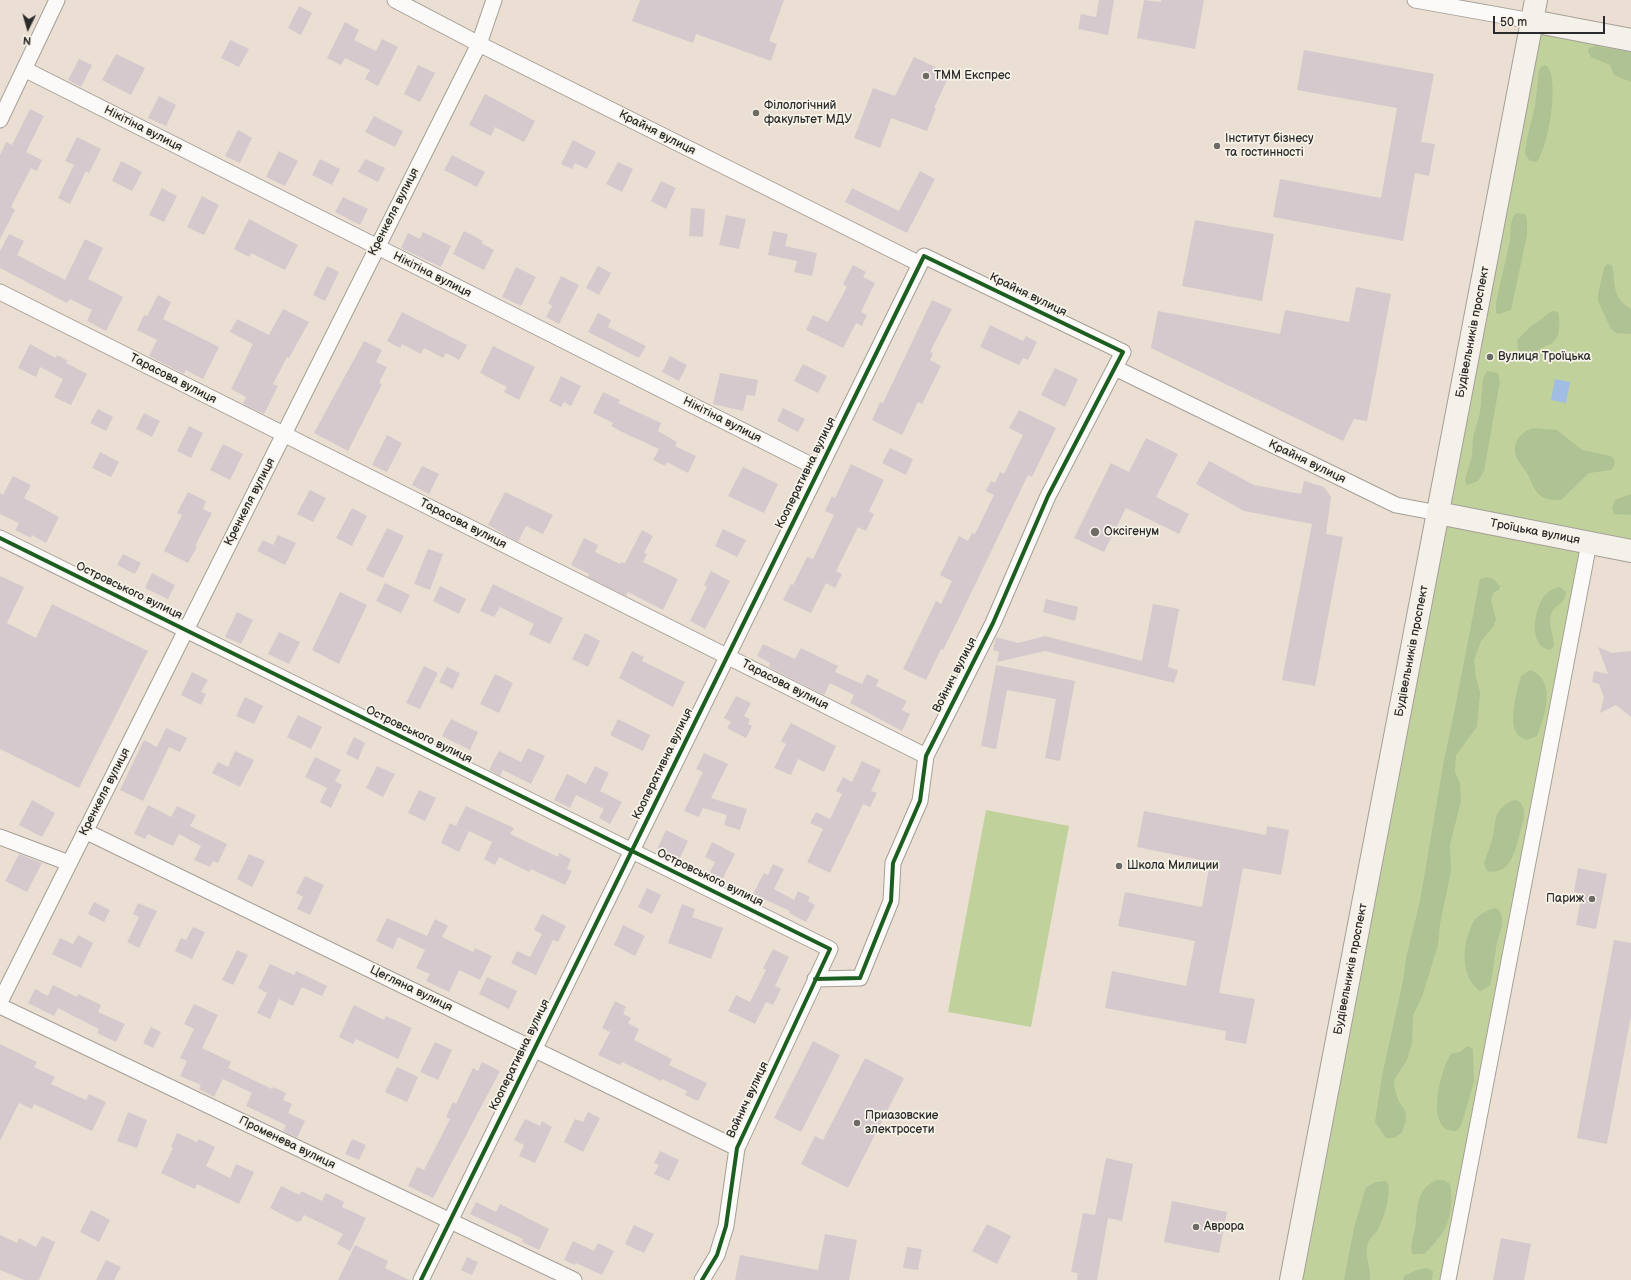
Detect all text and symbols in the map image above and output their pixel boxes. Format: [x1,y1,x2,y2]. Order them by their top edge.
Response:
north arrow [8,8,48,48]
scale bar [1495,8,1607,34]
text: 50 m [1500,15,1527,30]
text: N [22,34,32,47]
place label: ТММ Експрес [934,69,1010,83]
marker: ТММ Експрес [921,71,931,81]
place label: Філологічний факультет МДУ [764,99,852,127]
street label: Нікітіна вулиця [101,103,185,155]
street label: Крайня вулиця [616,107,698,159]
marker: Філологічний факультет МДУ [751,108,761,118]
place label: Інститут бізнесу та гостинності [1225,132,1313,160]
marker: Інститут бізнесу та гостинності [1212,141,1222,151]
street label: Кренкеля вулиця [366,166,422,258]
street label: Нікітіна вулиця [390,249,474,301]
street label: Будівельників проспект [1453,265,1493,399]
street label: Крайня вулиця [987,270,1069,320]
place label: Вулиця Троїцька [1498,350,1591,364]
street label: Тарасова вулиця [127,351,219,407]
marker: Вулиця Троїцька [1485,352,1495,362]
street label: Нікітіна вулиця [680,394,764,446]
street label: Кооперативна вулиця [773,415,839,531]
street label: Крайня вулиця [1266,437,1348,487]
street label: Кренкеля вулиця [222,456,278,548]
street label: Тарасова вулиця [417,496,509,552]
street label: Троїцька вулиця [1489,516,1581,548]
place label: Оксігенум [1104,525,1159,539]
marker: Оксігенум [1089,526,1101,538]
street label: Островського вулиця [73,559,185,623]
street label: Будівельників проспект [1392,584,1432,718]
street label: Войнич вулиця [930,635,980,715]
street label: Тарасова вулиця [739,657,831,713]
street label: Островського вулиця [363,703,475,767]
street label: Кооперативна вулиця [630,706,696,822]
street label: Кренкеля вулиця [77,746,133,838]
street label: Островського вулиця [654,846,766,910]
place label: Школа Милиции [1127,859,1219,873]
marker: Школа Милиции [1114,861,1124,871]
place label: Париж [1546,892,1584,906]
marker: Париж [1587,894,1597,904]
street label: Будівельників проспект [1331,902,1371,1036]
street label: Цегляна вулиця [367,963,455,1015]
street label: Кооперативна вулиця [487,997,553,1113]
street label: Войнич вулиця [724,1059,772,1141]
place label: Приазовские электросети [865,1109,939,1137]
street label: Променева вулиця [236,1113,338,1173]
marker: Приазовские электросети [852,1118,862,1128]
place label: Аврора [1204,1220,1244,1234]
marker: Аврора [1191,1222,1201,1232]

